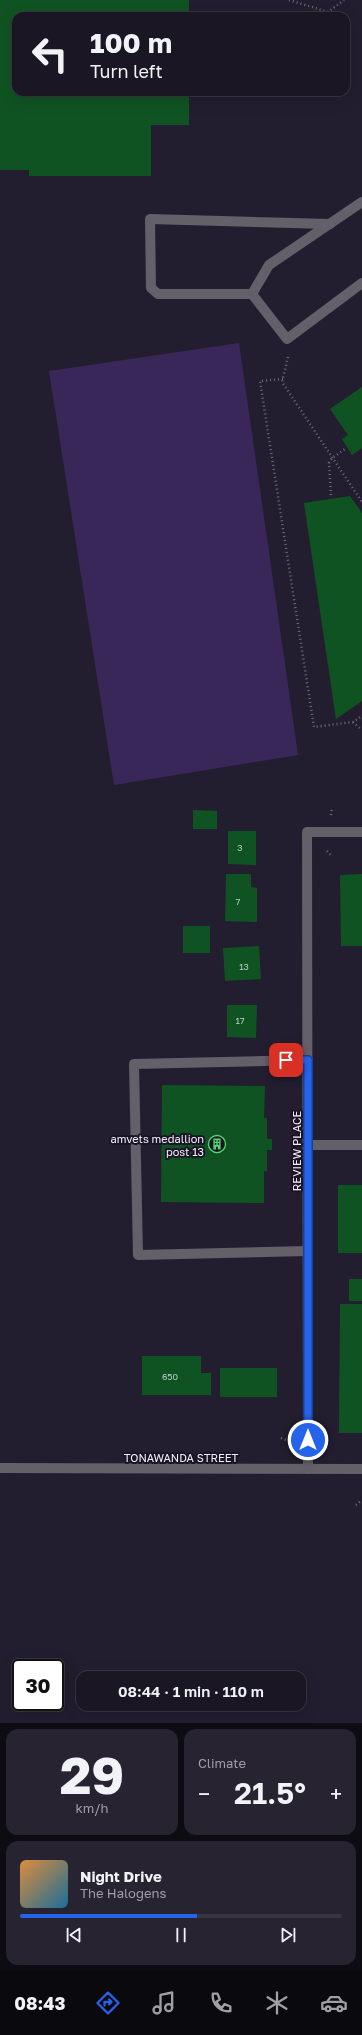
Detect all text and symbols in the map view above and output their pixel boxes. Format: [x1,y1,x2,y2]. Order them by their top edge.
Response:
text: 100 m [90,26,172,59]
icon: left [24,28,76,80]
text: Turn left [90,60,163,82]
house number: 3 [237,842,243,853]
house number: 7 [236,896,241,907]
house number: 13 [239,961,249,972]
house number: 17 [235,1015,245,1026]
pin [269,1043,303,1077]
icon: arrive [275,1049,297,1071]
street label: REVIEW PLACE [290,1111,303,1191]
place label: amvets medallion post 13 [111,1132,204,1158]
building icon: amvets medallion post 13 [207,1134,227,1154]
house number: 650 [162,1371,179,1382]
position arrow [287,1419,329,1461]
street label: TONAWANDA STREET [124,1451,238,1464]
speed limit sign: 30 [12,1659,64,1711]
text: 08:44 · 1 min · 110 m [118,1682,264,1700]
text: 29 [60,1743,124,1805]
text: Climate [198,1755,246,1771]
text: 21.5° [234,1775,306,1811]
text: − [198,1780,210,1807]
text: + [330,1780,342,1807]
text: km/h [75,1800,109,1816]
text: Night Drive [80,1867,162,1885]
text: The Halogens [80,1885,166,1901]
icon: previous [63,1924,85,1946]
icon: pause [170,1924,192,1946]
icon: next [277,1924,299,1946]
icon: directions [94,1989,122,2017]
icon: music [150,1989,178,2017]
icon: phone [207,1989,235,2017]
icon: climate [263,1989,291,2017]
icon: car [320,1989,348,2017]
text: 08:43 [14,1992,65,2014]

